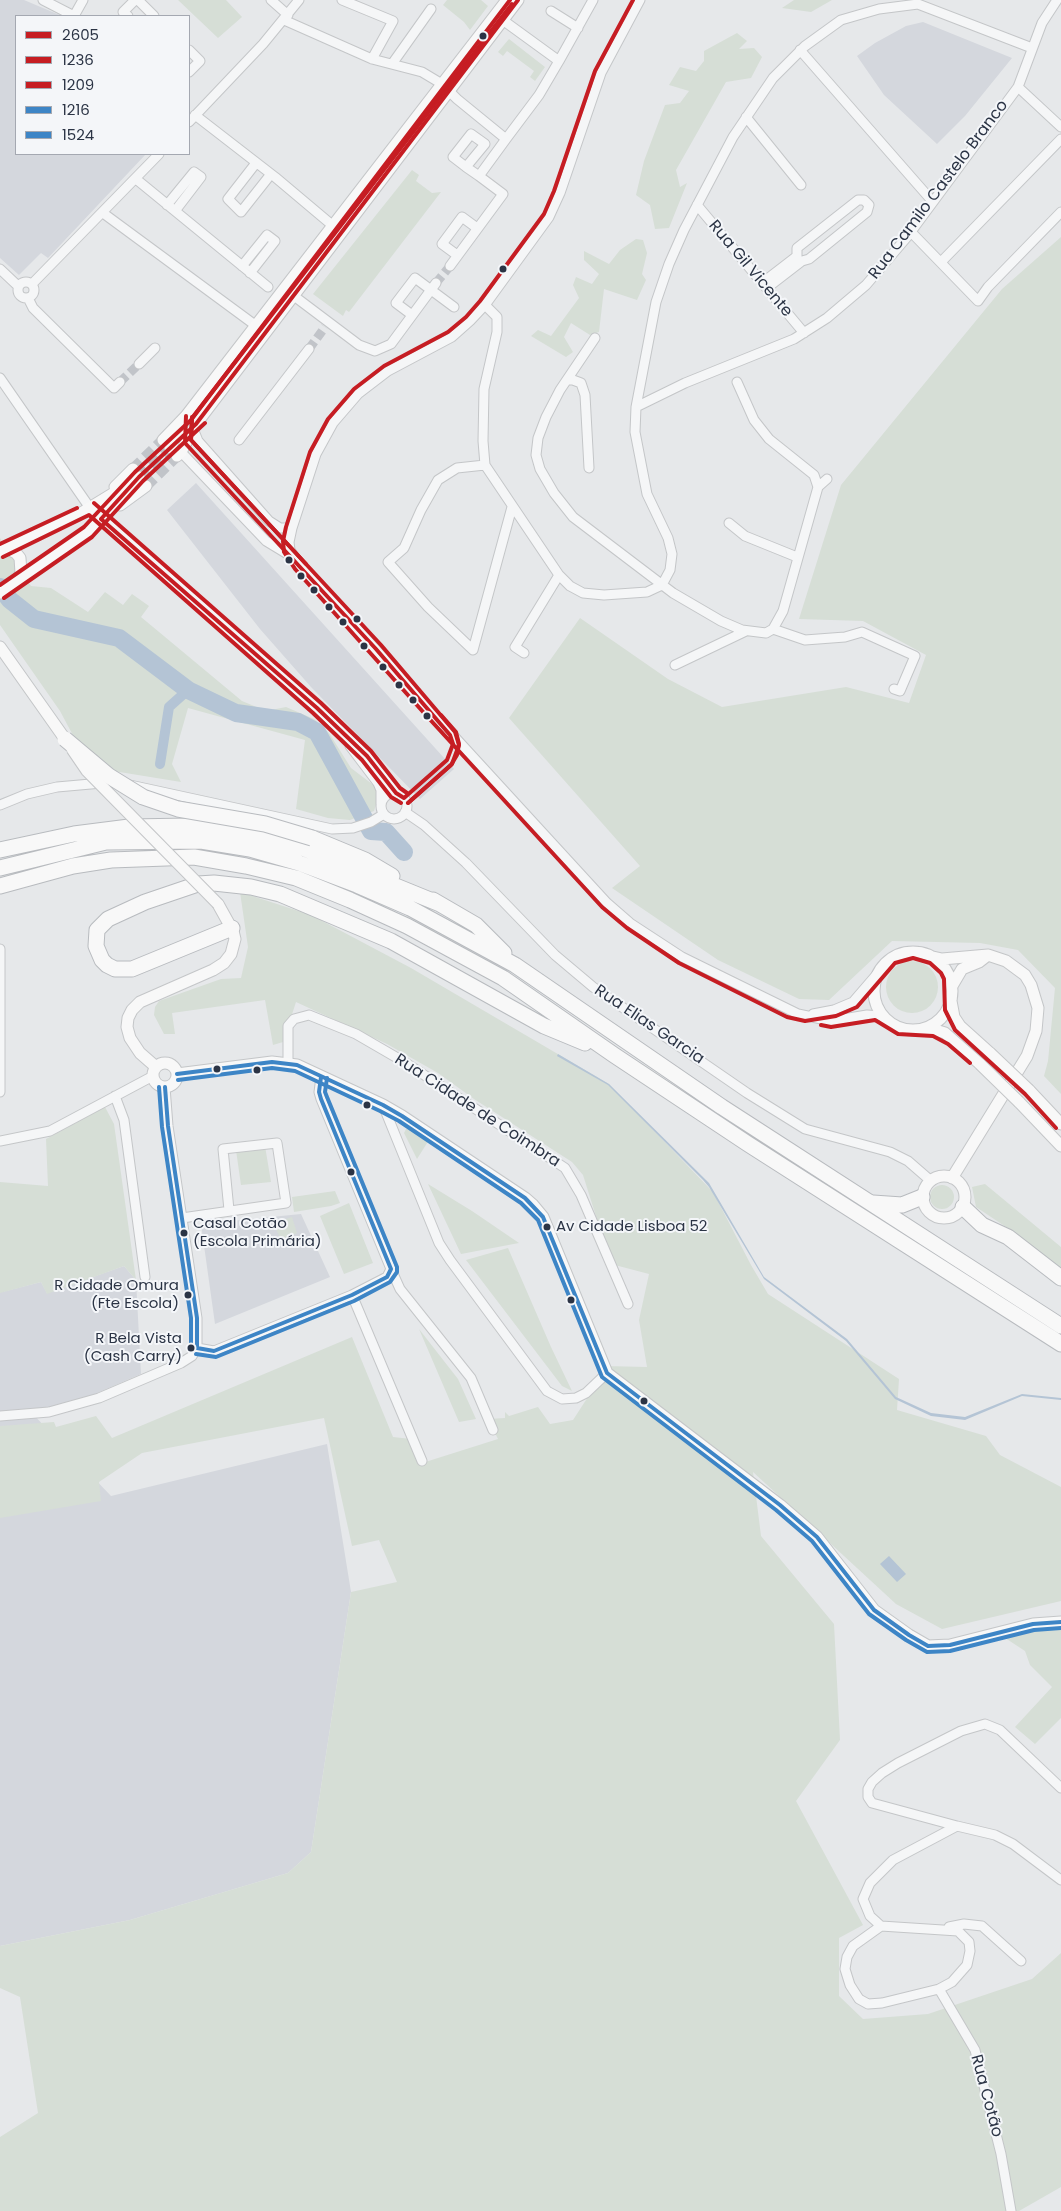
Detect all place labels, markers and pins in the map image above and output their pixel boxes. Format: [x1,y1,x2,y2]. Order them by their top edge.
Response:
unlabelled marker [478,31,488,41]
unlabelled marker [498,264,508,274]
unlabelled marker [284,555,294,565]
unlabelled marker [296,571,306,581]
unlabelled marker [309,585,319,595]
unlabelled marker [324,602,334,612]
unlabelled marker [352,614,362,624]
unlabelled marker [338,617,348,627]
unlabelled marker [359,641,369,651]
unlabelled marker [378,662,388,672]
unlabelled marker [394,680,404,690]
unlabelled marker [408,695,418,705]
unlabelled marker [422,711,432,721]
unlabelled marker [212,1064,222,1074]
unlabelled marker [252,1065,262,1075]
unlabelled marker [362,1100,372,1110]
unlabelled marker [346,1167,356,1177]
place label: Casal Cotão (Escola Primária) [193,1215,322,1250]
place label: Av Cidade Lisboa 52 [556,1218,707,1236]
marker: Av Cidade Lisboa 52 [542,1222,552,1232]
marker: Casal Cotão (Escola Primária) [179,1228,189,1238]
place label: R Cidade Omura (Fte Escola) [54,1277,179,1312]
marker: R Cidade Omura (Fte Escola) [183,1290,193,1300]
unlabelled marker [566,1295,576,1305]
place label: R Bela Vista (Cash Carry) [84,1330,182,1365]
marker: R Bela Vista (Cash Carry) [186,1343,196,1353]
unlabelled marker [639,1396,649,1406]

